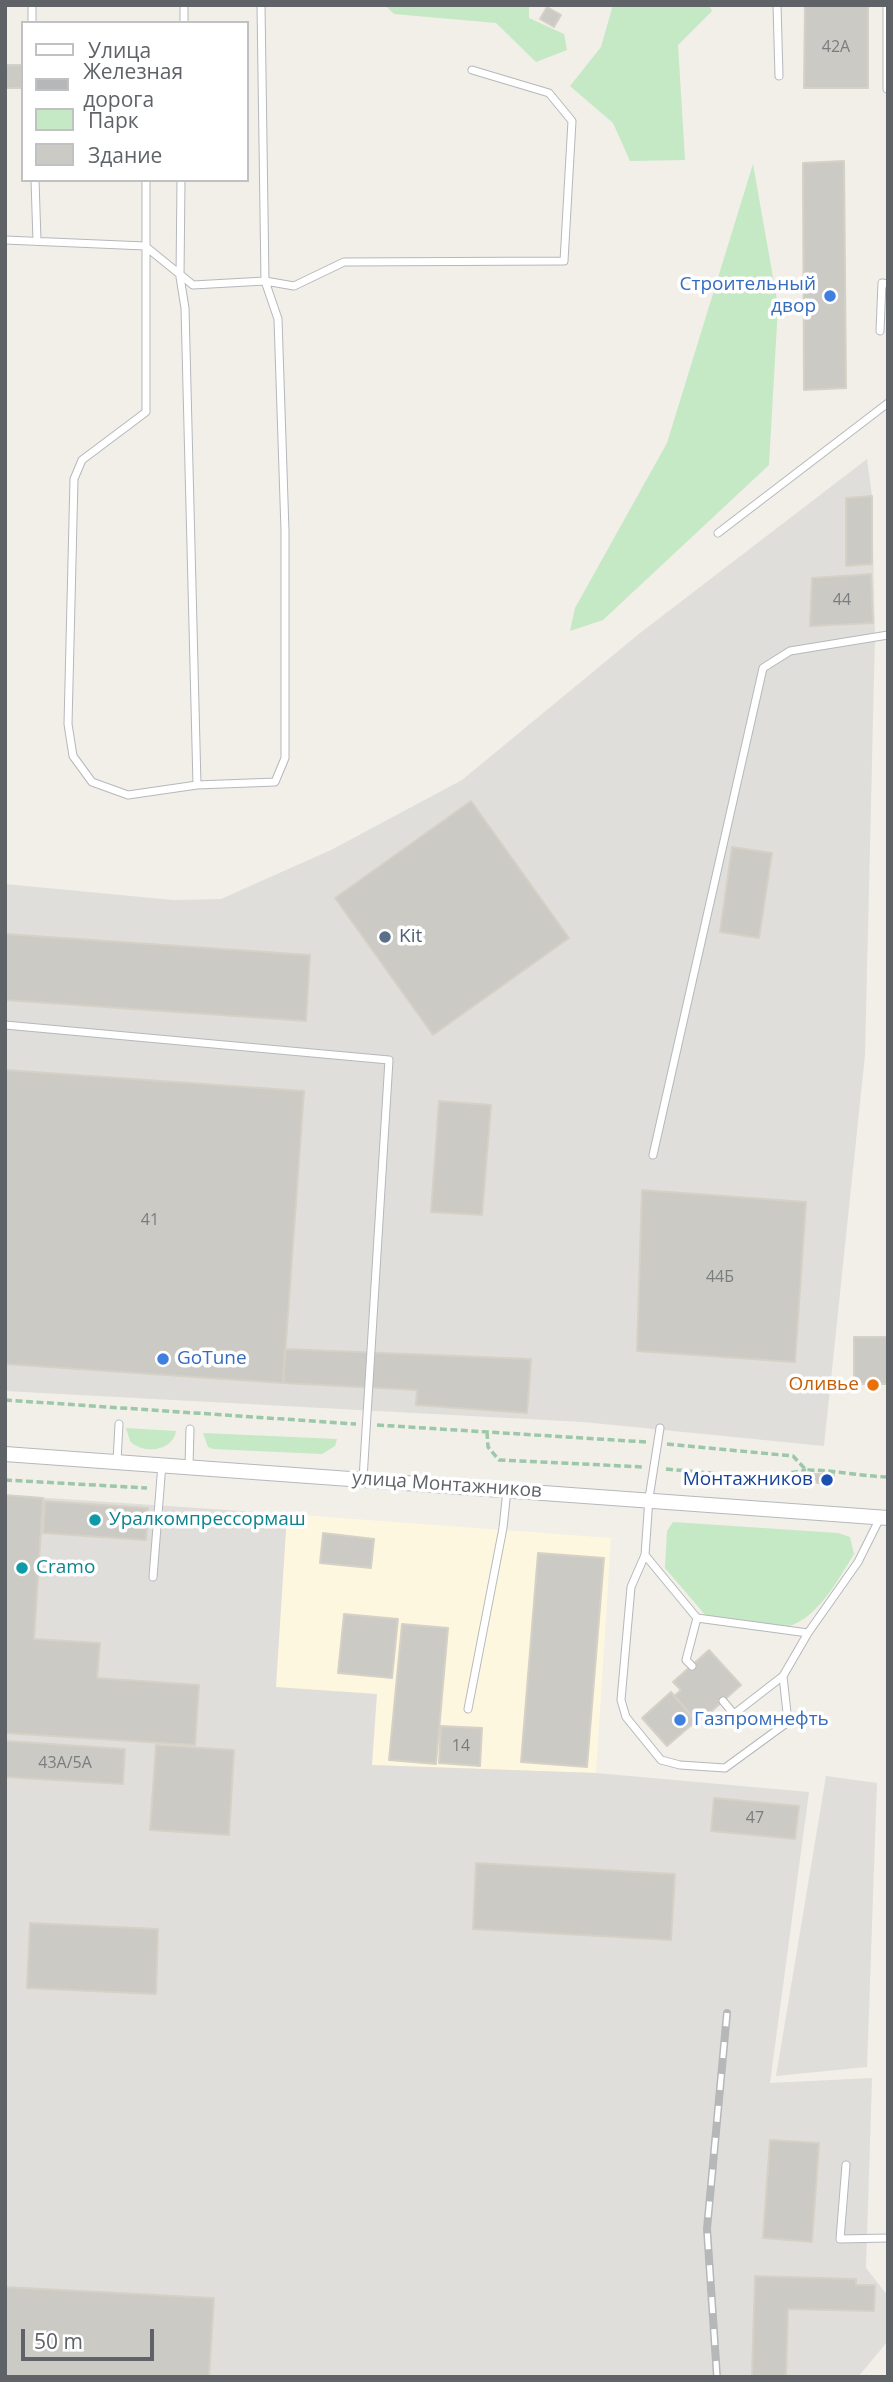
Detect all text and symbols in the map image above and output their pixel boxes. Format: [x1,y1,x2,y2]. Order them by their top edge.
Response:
legend [21,21,248,182]
text: Улица [88,36,151,64]
house number: 42А [822,37,850,57]
text: Железная дорога [83,57,183,113]
text: Парк [88,106,139,134]
text: Здание [88,141,162,169]
place label: Строительный двор [680,274,816,318]
marker: Строительный двор [822,288,838,304]
house number: 44 [833,590,851,610]
place label: Kit [399,926,422,948]
marker: Kit [377,929,393,945]
house number: 41 [141,1210,159,1230]
house number: 44Б [706,1267,734,1287]
place label: GoTune [177,1348,247,1370]
marker: GoTune [155,1351,171,1367]
place label: Оливье [788,1374,859,1396]
marker: Оливье [865,1377,881,1393]
street label: улица Монтажников [351,1467,543,1503]
place label: Монтажников [683,1469,813,1491]
marker: Монтажников [819,1472,835,1488]
place label: Уралкомпрессормаш [109,1509,306,1531]
marker: Уралкомпрессормаш [87,1512,103,1528]
place label: Cramo [36,1557,95,1579]
marker: Cramo [14,1560,30,1576]
place label: Газпромнефть [694,1709,829,1731]
marker: Газпромнефть [672,1712,688,1728]
house number: 14 [452,1736,470,1756]
house number: 43А/5А [38,1753,92,1773]
house number: 47 [746,1808,764,1828]
scale bar [24,2316,158,2360]
text: 50 m [34,2327,83,2355]

